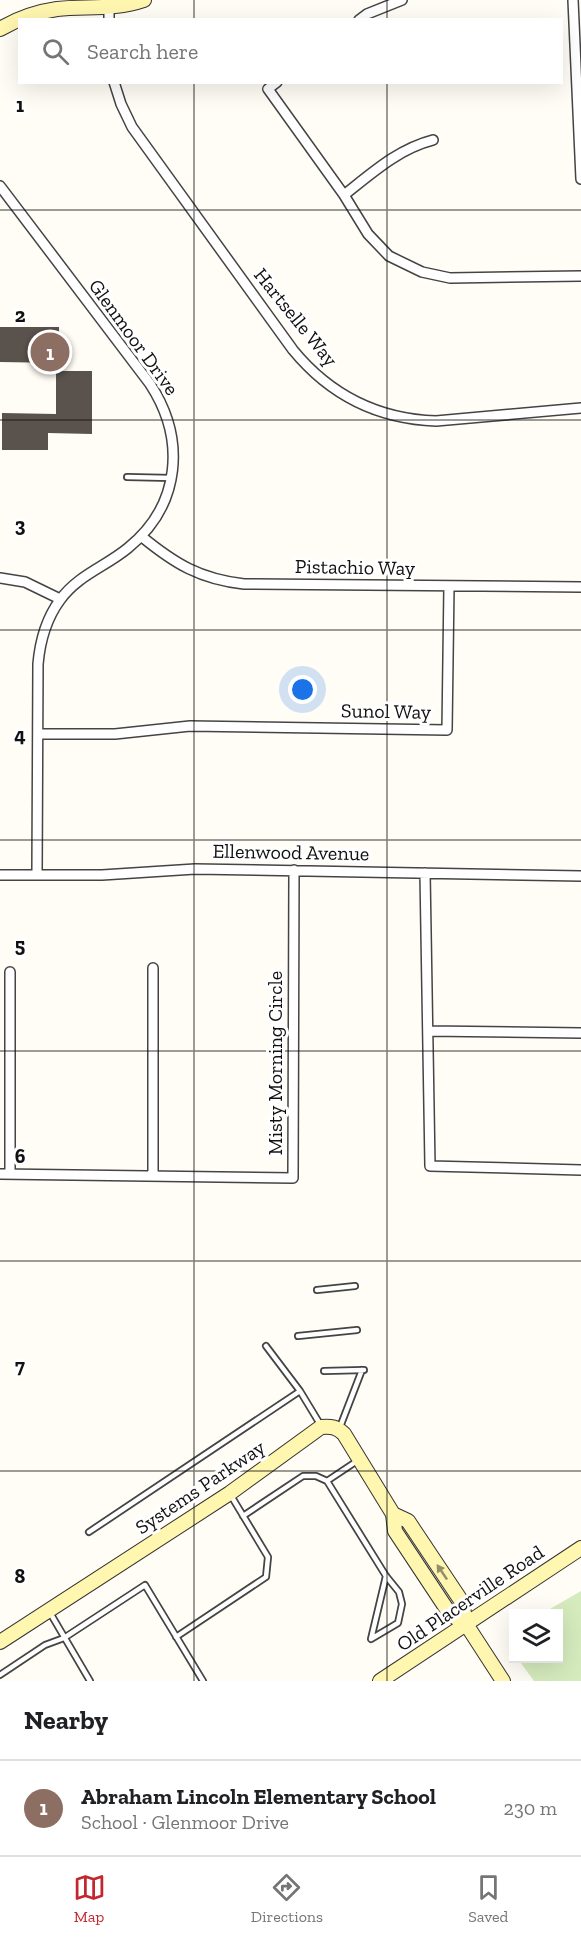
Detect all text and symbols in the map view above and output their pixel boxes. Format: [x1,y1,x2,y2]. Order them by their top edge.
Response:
search box [18,18,563,84]
icon: search [39,35,72,68]
text: Search here [87,38,198,65]
text: 1 [16,93,24,117]
street label: Hartselle Way [249,263,343,372]
street label: Glenmoor Drive [84,274,184,400]
text: 2 [15,303,26,327]
pin: 1 [31,330,70,374]
text: 3 [15,513,26,537]
street label: Pistachio Way [295,554,416,580]
your location [288,675,317,704]
street label: Sunol Way [341,698,432,724]
text: 4 [14,723,26,747]
street label: Ellenwood Avenue [212,839,370,865]
text: 5 [15,933,25,957]
street label: Misty Morning Circle [263,971,287,1155]
text: 6 [15,1144,26,1168]
text: 7 [15,1354,25,1378]
street label: Systems Parkway [131,1434,270,1539]
street label: Old Placerville Road [392,1540,548,1656]
text: 8 [15,1564,26,1588]
one-way arrow [437,1564,448,1580]
map controls [509,1609,563,1663]
button: layers [509,1609,563,1663]
text: Nearby [24,1704,108,1736]
text: Abraham Lincoln Elementary School [81,1783,436,1810]
text: 1 [39,1796,48,1820]
text: 230 m [504,1796,557,1820]
text: School · Glenmoor Drive [81,1810,289,1834]
tab: Map [73,1871,106,1926]
tab: Directions [251,1871,323,1926]
tab: Saved [468,1871,508,1926]

